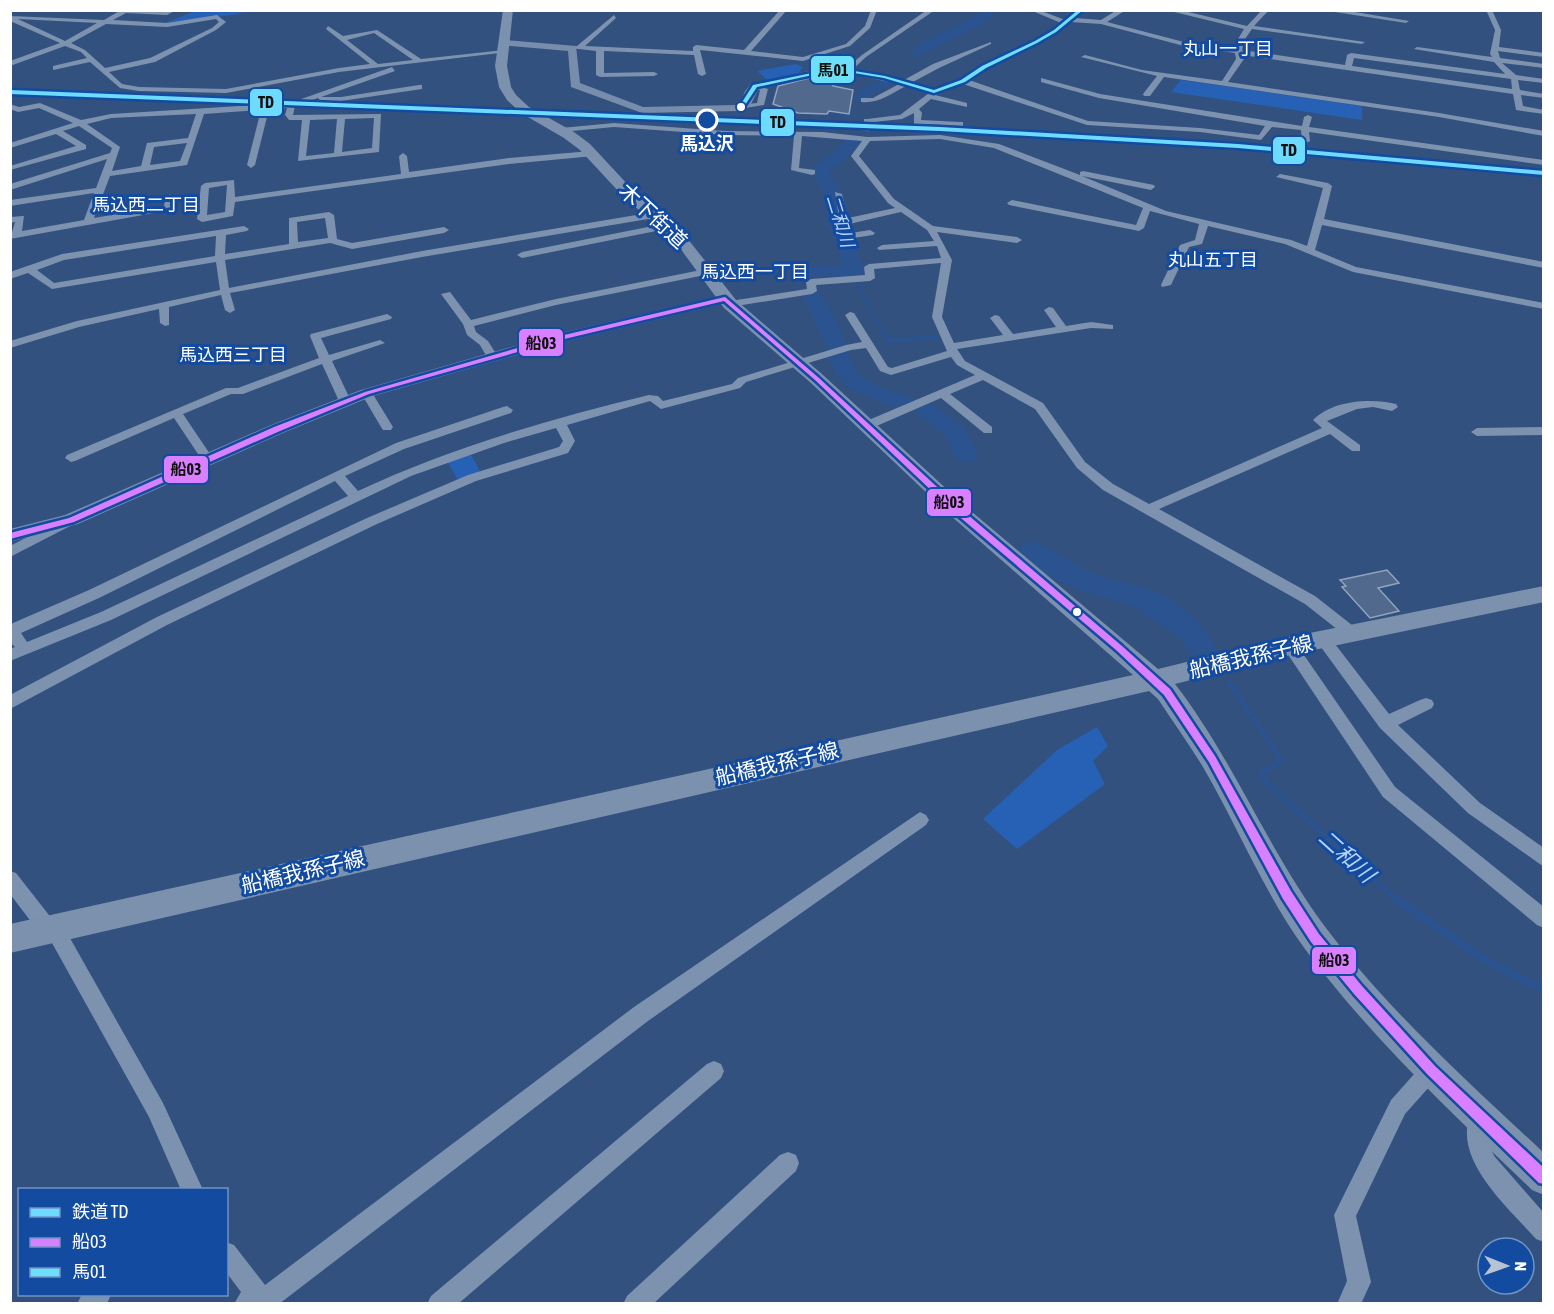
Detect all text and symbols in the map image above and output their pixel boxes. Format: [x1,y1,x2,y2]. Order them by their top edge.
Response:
district label: 丸山一丁目 [1183,38,1273,59]
line badge: 馬01 [810,55,855,84]
text: 馬01 [817,61,849,79]
line badge: TD [249,88,283,117]
text: TD [258,93,274,111]
unlabelled marker [735,101,747,113]
line badge: TD [760,108,795,137]
marker: 馬込沢 [696,109,718,131]
text: TD [770,113,786,131]
place label: 馬込沢 [680,133,734,154]
line badge: TD [1272,136,1306,165]
text: TD [1281,141,1297,159]
street label: 木下街道 [615,178,693,253]
water label: 二和川 [823,192,859,252]
district label: 馬込西二丁目 [92,194,200,215]
district label: 丸山五丁目 [1168,249,1258,270]
district label: 馬込西一丁目 [701,261,809,282]
line badge: 船03 [518,328,564,357]
text: 船03 [525,334,557,352]
district label: 馬込西三丁目 [179,344,287,365]
line badge: 船03 [163,455,209,484]
text: 船03 [170,460,202,478]
line badge: 船03 [926,488,972,517]
text: 船03 [933,493,965,511]
unlabelled marker [1071,606,1083,618]
street label: 船橋我孫子線 [1187,630,1315,682]
street label: 船橋我孫子線 [713,737,841,789]
water label: 二和川 [1314,824,1382,889]
street label: 船橋我孫子線 [239,845,367,897]
line badge: 船03 [1311,946,1357,975]
text: 船03 [1318,951,1350,969]
legend [18,1188,228,1296]
text: 鉄道 TD [72,1201,128,1222]
text: 船03 [72,1231,107,1252]
north arrow [1476,1236,1536,1296]
text: 馬01 [72,1261,107,1282]
text: N [1512,1261,1530,1271]

